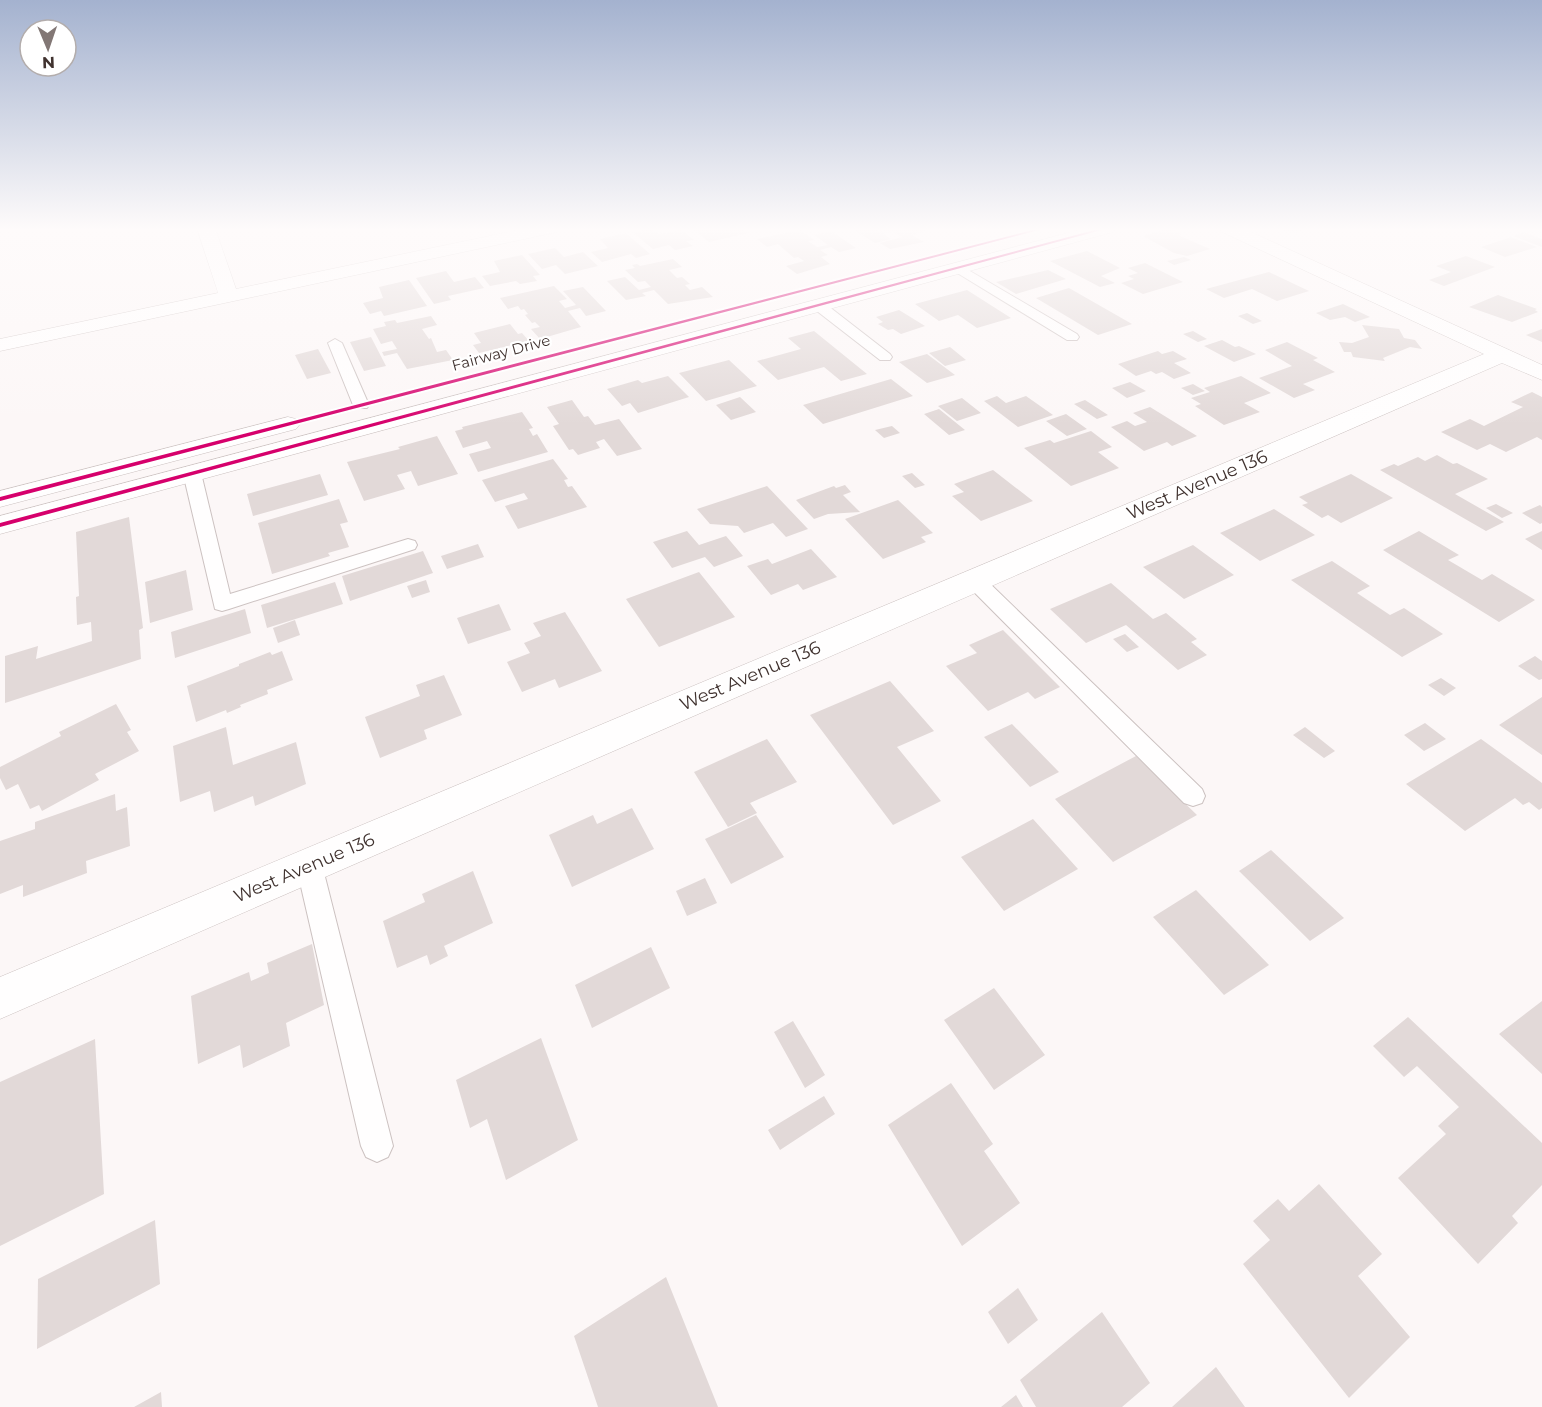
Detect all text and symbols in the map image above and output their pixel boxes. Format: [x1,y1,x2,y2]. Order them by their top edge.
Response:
north arrow [18,18,78,78]
text: N [42,53,55,72]
street label: Fairway Drive [450,330,552,375]
street label: West Avenue 136 [1123,445,1271,525]
street label: West Avenue 136 [676,636,824,716]
street label: West Avenue 136 [230,828,378,908]

